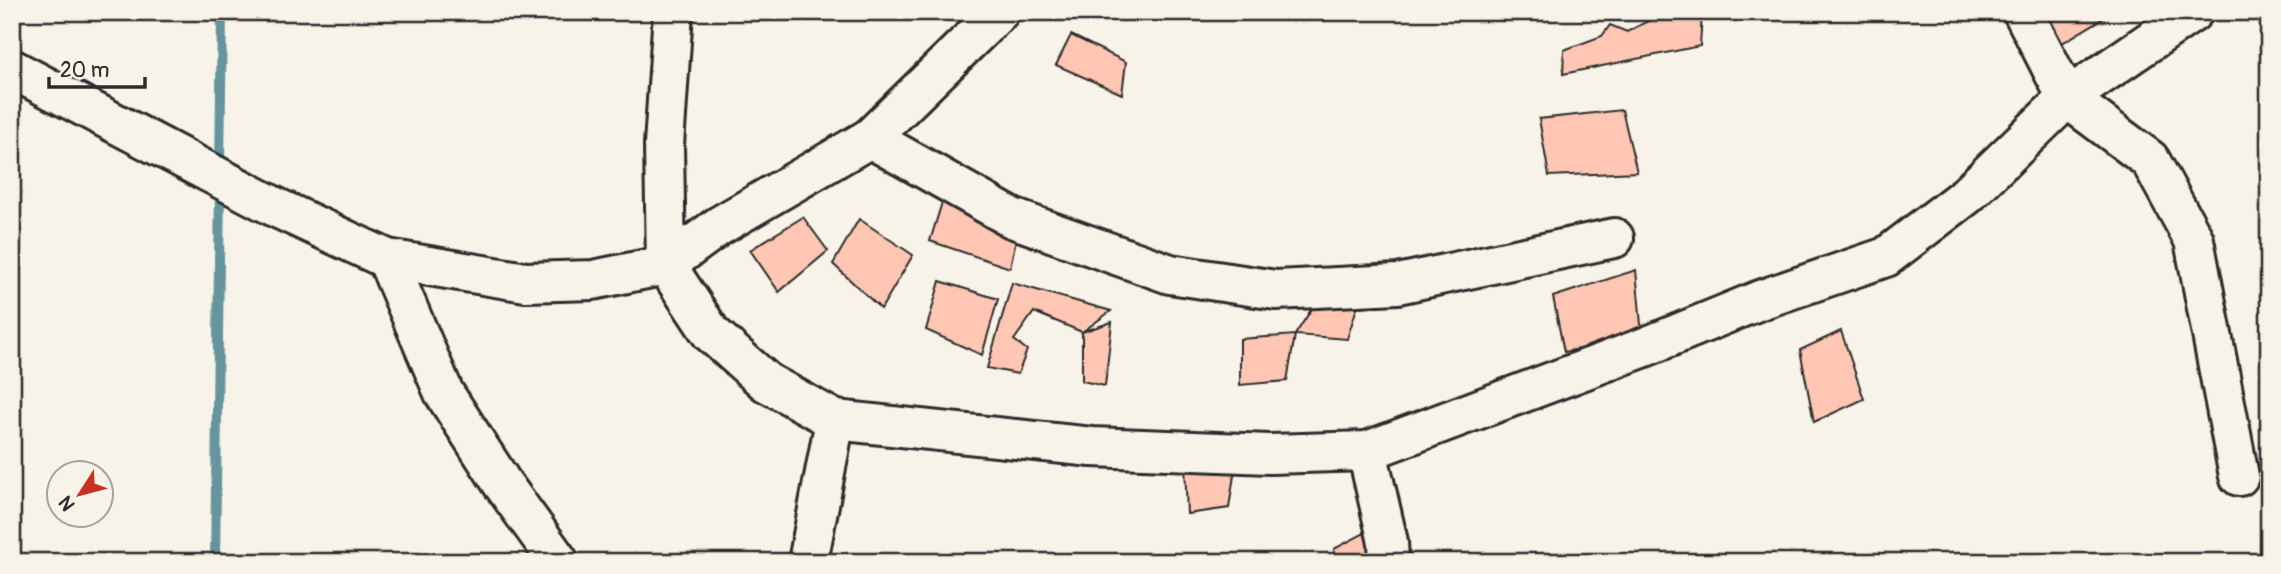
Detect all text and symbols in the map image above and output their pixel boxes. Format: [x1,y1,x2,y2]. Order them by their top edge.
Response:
scale bar [49,46,145,90]
text: 20 m [60,57,109,84]
north arrow [46,458,116,528]
text: N [53,491,81,516]

